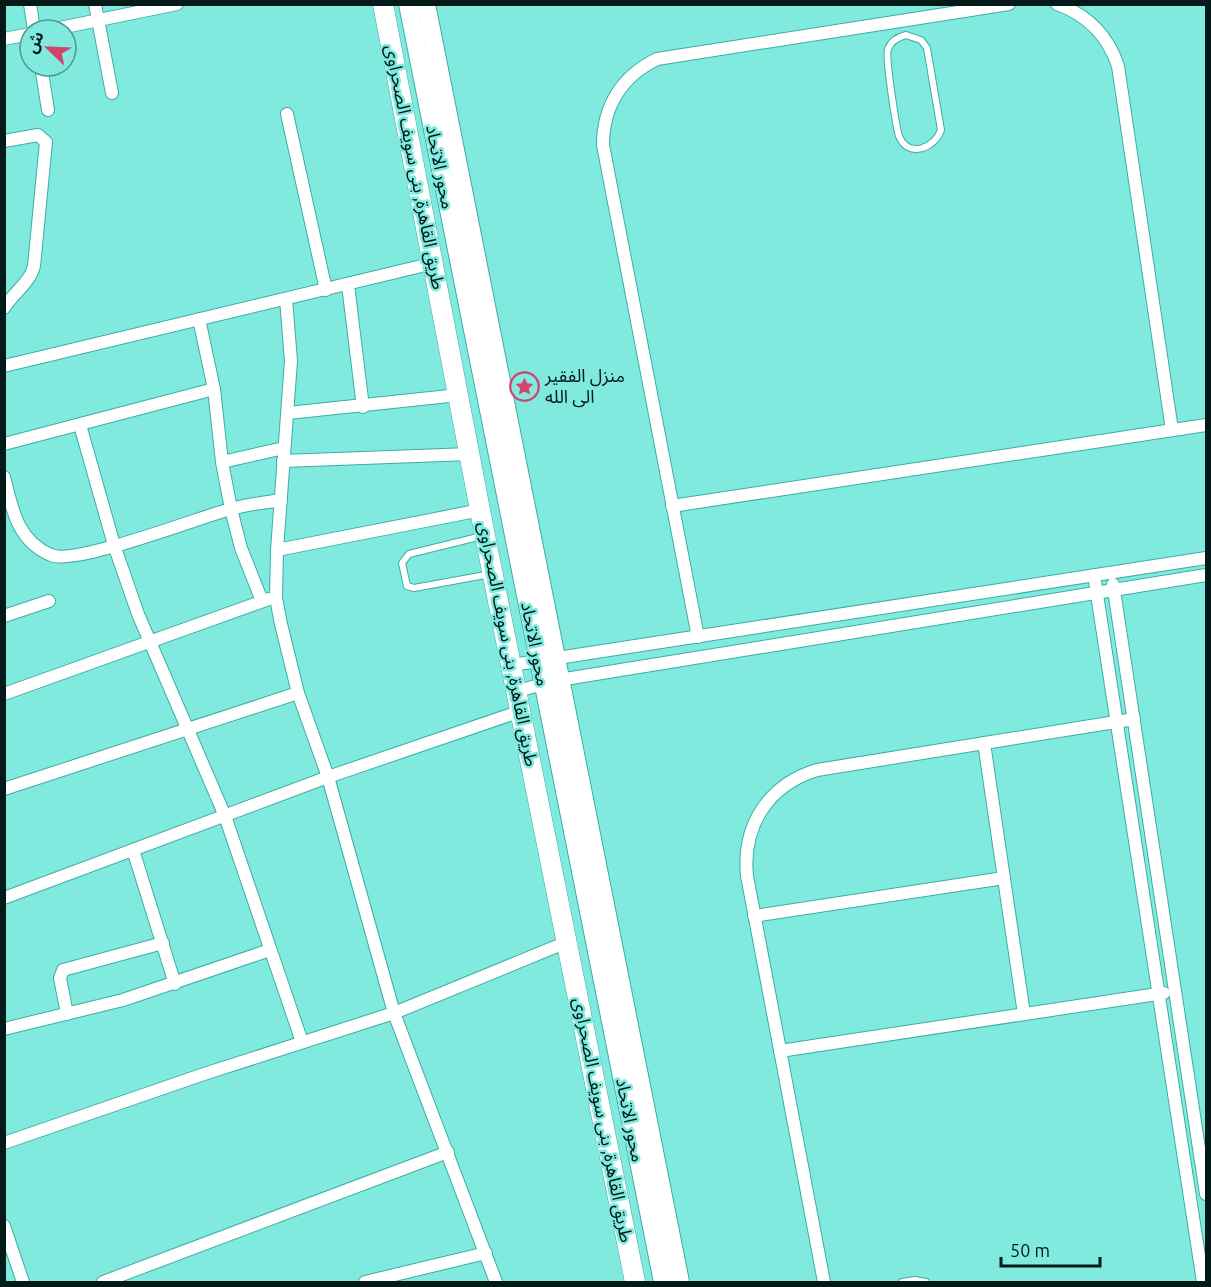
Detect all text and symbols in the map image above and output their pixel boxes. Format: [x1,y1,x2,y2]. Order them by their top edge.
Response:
north arrow [18,18,78,78]
text: ش [22,28,48,56]
street label: طريق القاهرة, بنى سويف الصحراوى [380,43,450,291]
street label: محور الاتحاد [421,123,459,211]
place label: منزل الفقير الى الله [544,365,625,408]
place icon: منزل الفقير الى الله [508,370,540,402]
street label: طريق القاهرة, بنى سويف الصحراوى [473,520,543,768]
street label: محور الاتحاد [516,600,554,688]
street label: طريق القاهرة, بنى سويف الصحراوى [568,996,638,1244]
street label: محور الاتحاد [611,1076,649,1164]
scale bar [1001,1230,1100,1268]
text: 50 m [1010,1240,1050,1260]

